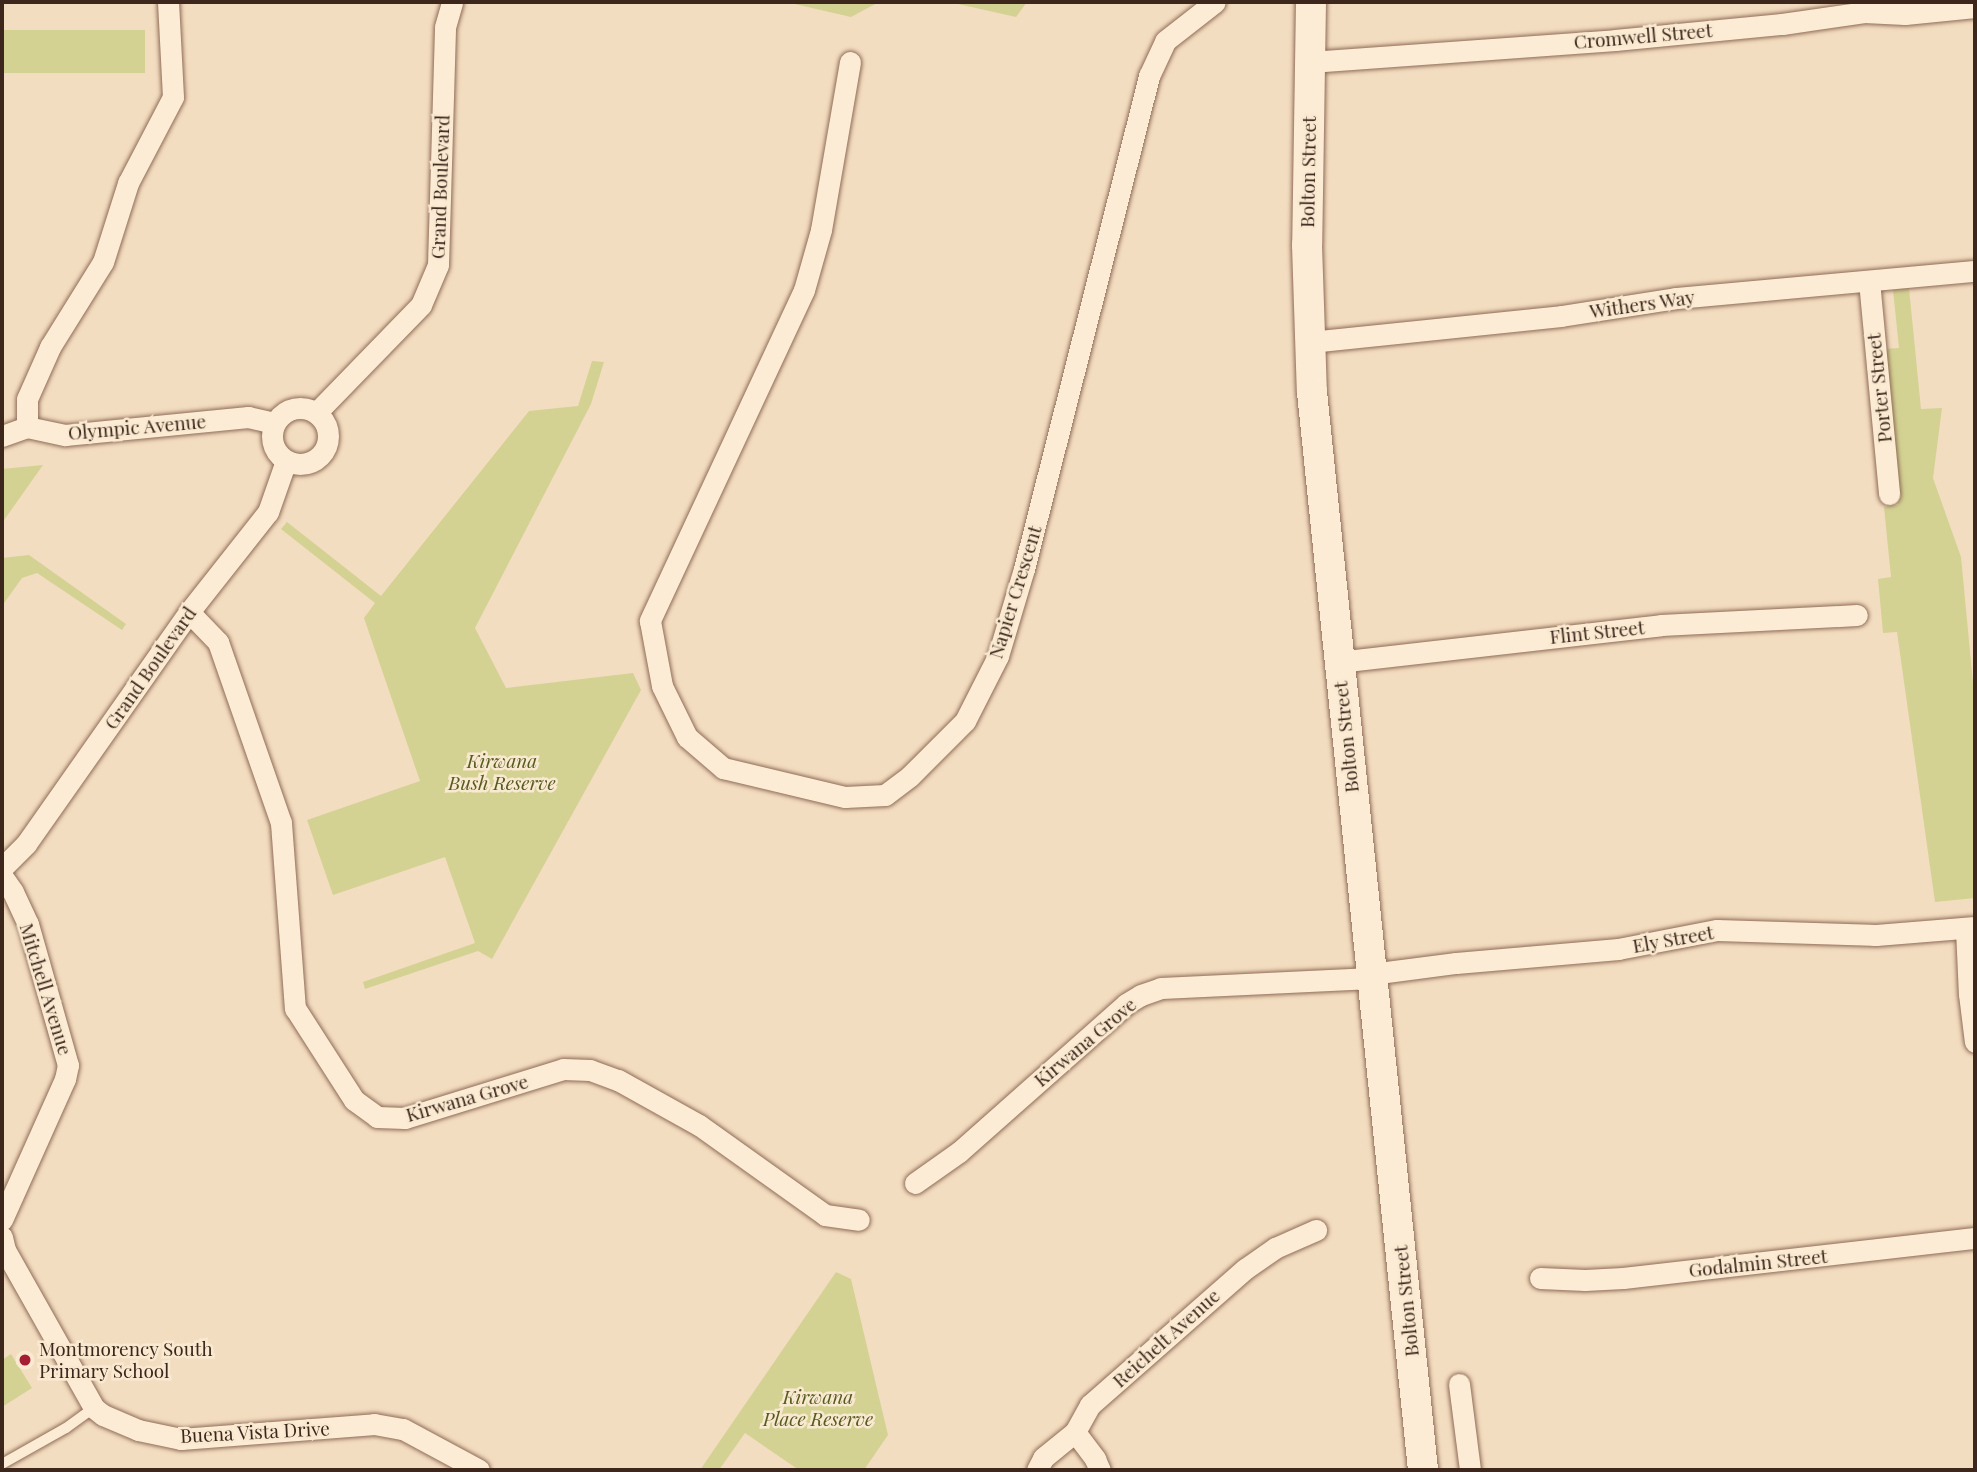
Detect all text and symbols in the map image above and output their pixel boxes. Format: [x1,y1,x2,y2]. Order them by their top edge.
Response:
street label: Cromwell Street [1573,19,1713,53]
street label: Grand Boulevard [426,115,454,259]
street label: Bolton Street [1296,116,1320,228]
street label: Withers Way [1588,285,1696,323]
street label: Porter Street [1862,332,1896,444]
street label: Olympic Avenue [67,410,207,444]
street label: Napier Crescent [984,523,1046,661]
street label: Grand Boulevard [99,602,201,734]
street label: Flint Street [1548,616,1646,648]
street label: Bolton Street [1329,680,1363,794]
park label: Kirwana Bush Reserve [448,750,556,794]
street label: Mitchell Avenue [15,920,77,1058]
street label: Ely Street [1630,921,1716,957]
street label: Kirwana Grove [1029,993,1141,1091]
street label: Kirwana Grove [403,1070,531,1126]
street label: Bolton Street [1389,1244,1423,1358]
street label: Godalmin Street [1688,1244,1828,1282]
street label: Reichelt Avenue [1107,1284,1225,1392]
place label: Montmorency South Primary School [39,1338,213,1382]
marker: Montmorency South Primary School [17,1352,33,1368]
park label: Kirwana Place Reserve [763,1386,873,1430]
street label: Buena Vista Drive [179,1417,331,1447]

